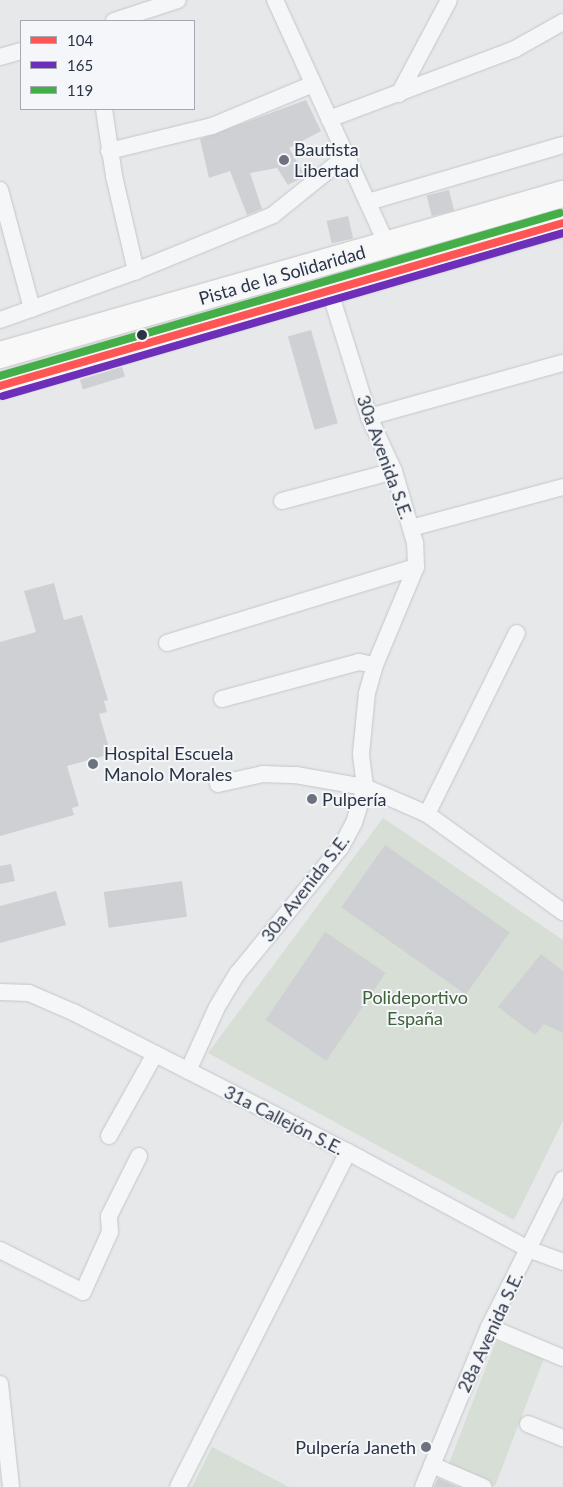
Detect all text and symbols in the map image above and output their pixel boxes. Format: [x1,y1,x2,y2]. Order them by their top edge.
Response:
legend [20,20,195,110]
text: 104 [67,31,93,49]
text: 165 [67,56,93,74]
text: 119 [67,81,93,99]
place label: Bautista Libertad [294,139,359,182]
marker: Bautista Libertad [278,154,290,166]
street label: Pista de la Solidaridad [196,241,368,309]
unlabelled marker [137,330,147,340]
street label: 30a Avenida S.E. [352,392,418,522]
place label: Hospital Escuela Manolo Morales [104,743,234,786]
marker: Hospital Escuela Manolo Morales [86,757,100,771]
place label: Pulpería [322,788,386,810]
marker: Pulpería [306,793,318,805]
street label: 30a Avenida S.E. [256,830,354,946]
park label: Polideportivo España [362,987,468,1030]
street label: 31a Callejón S.E. [221,1081,347,1159]
street label: 28a Avenida S.E. [453,1268,527,1396]
place label: Pulpería Janeth [295,1436,416,1458]
marker: Pulpería Janeth [420,1441,432,1453]

